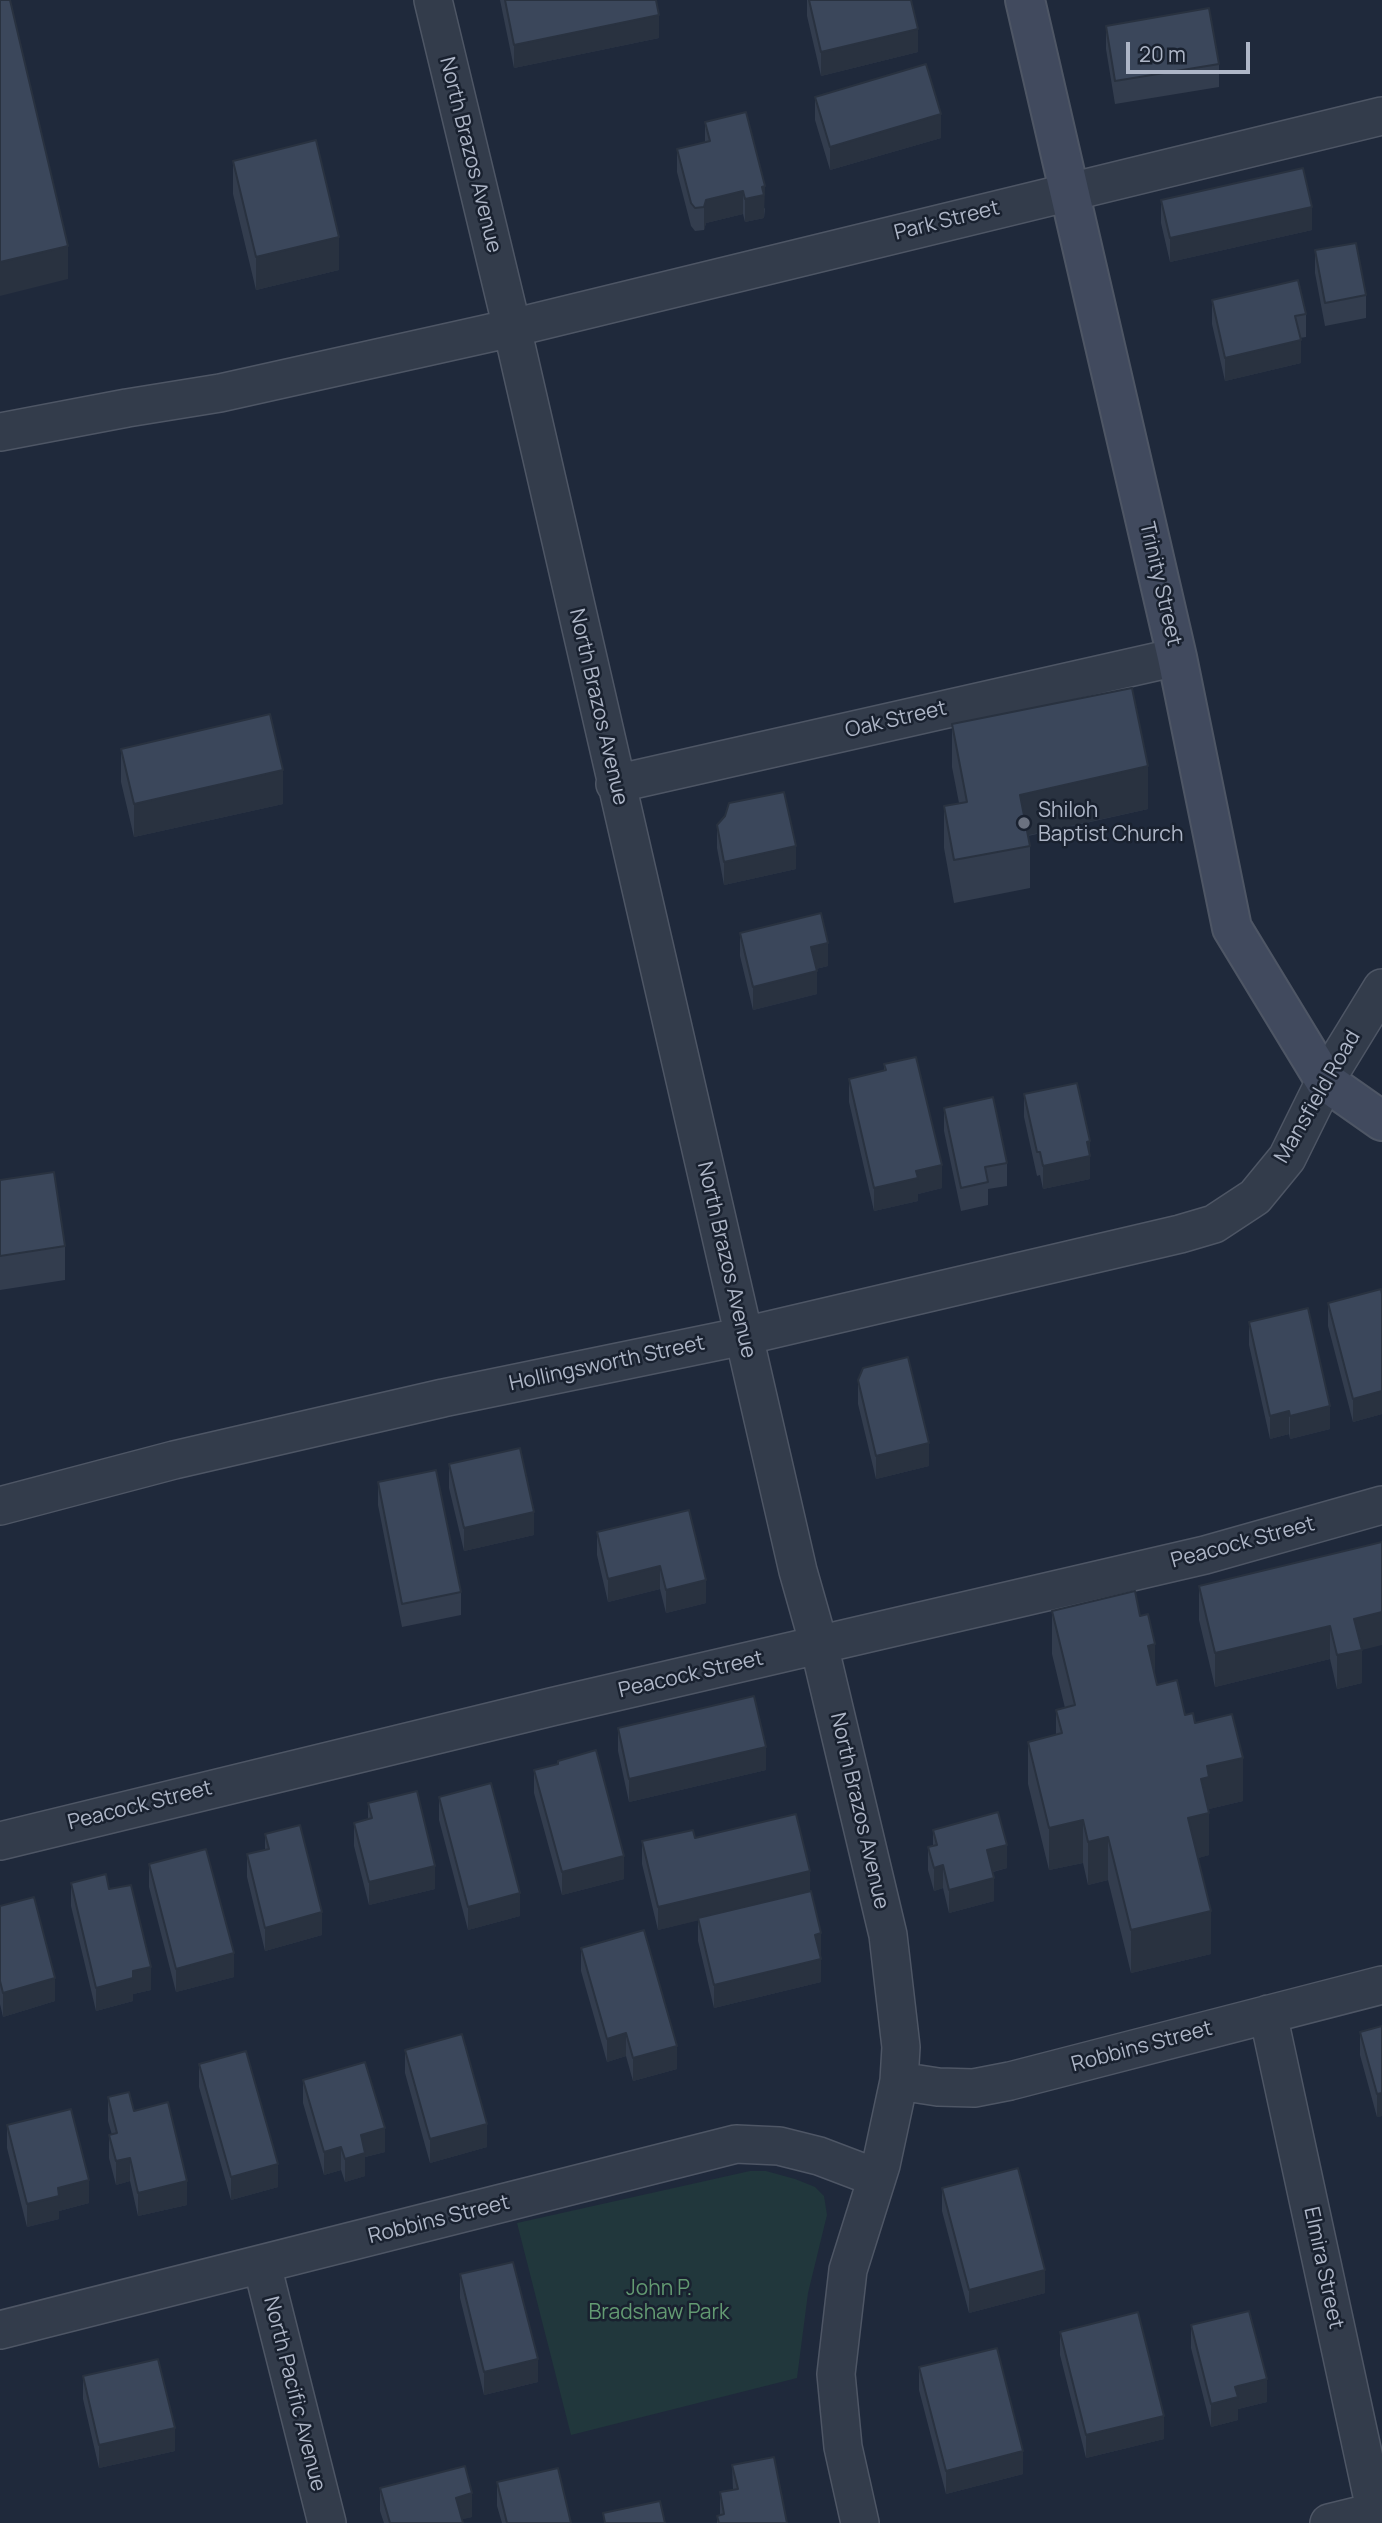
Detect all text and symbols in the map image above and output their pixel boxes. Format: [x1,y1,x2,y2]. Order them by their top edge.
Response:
scale bar [1130,28,1254,72]
text: 20 m [1139,40,1186,68]
street label: North Brazos Avenue [433,55,507,255]
street label: Park Street [892,196,1002,246]
street label: Trinity Street [1134,520,1186,648]
street label: North Brazos Avenue [563,606,633,808]
street label: Oak Street [843,696,949,744]
place label: Shiloh Baptist Church [1038,798,1183,848]
marker: Shiloh Baptist Church [1016,815,1032,831]
street label: Mansfield Road [1270,1026,1366,1168]
street label: North Brazos Avenue [691,1159,761,1361]
street label: Hollingsworth Street [507,1331,707,1397]
street label: Peacock Street [1168,1512,1318,1574]
street label: Peacock Street [616,1646,766,1704]
street label: North Brazos Avenue [824,1710,894,1912]
street label: Peacock Street [65,1776,215,1836]
street label: Robbins Street [1069,2016,1215,2078]
street label: Robbins Street [366,2190,512,2250]
street label: Elmira Street [1298,2205,1348,2331]
park label: John P. Bradshaw Park [588,2276,730,2326]
street label: North Pacific Avenue [258,2294,330,2494]

